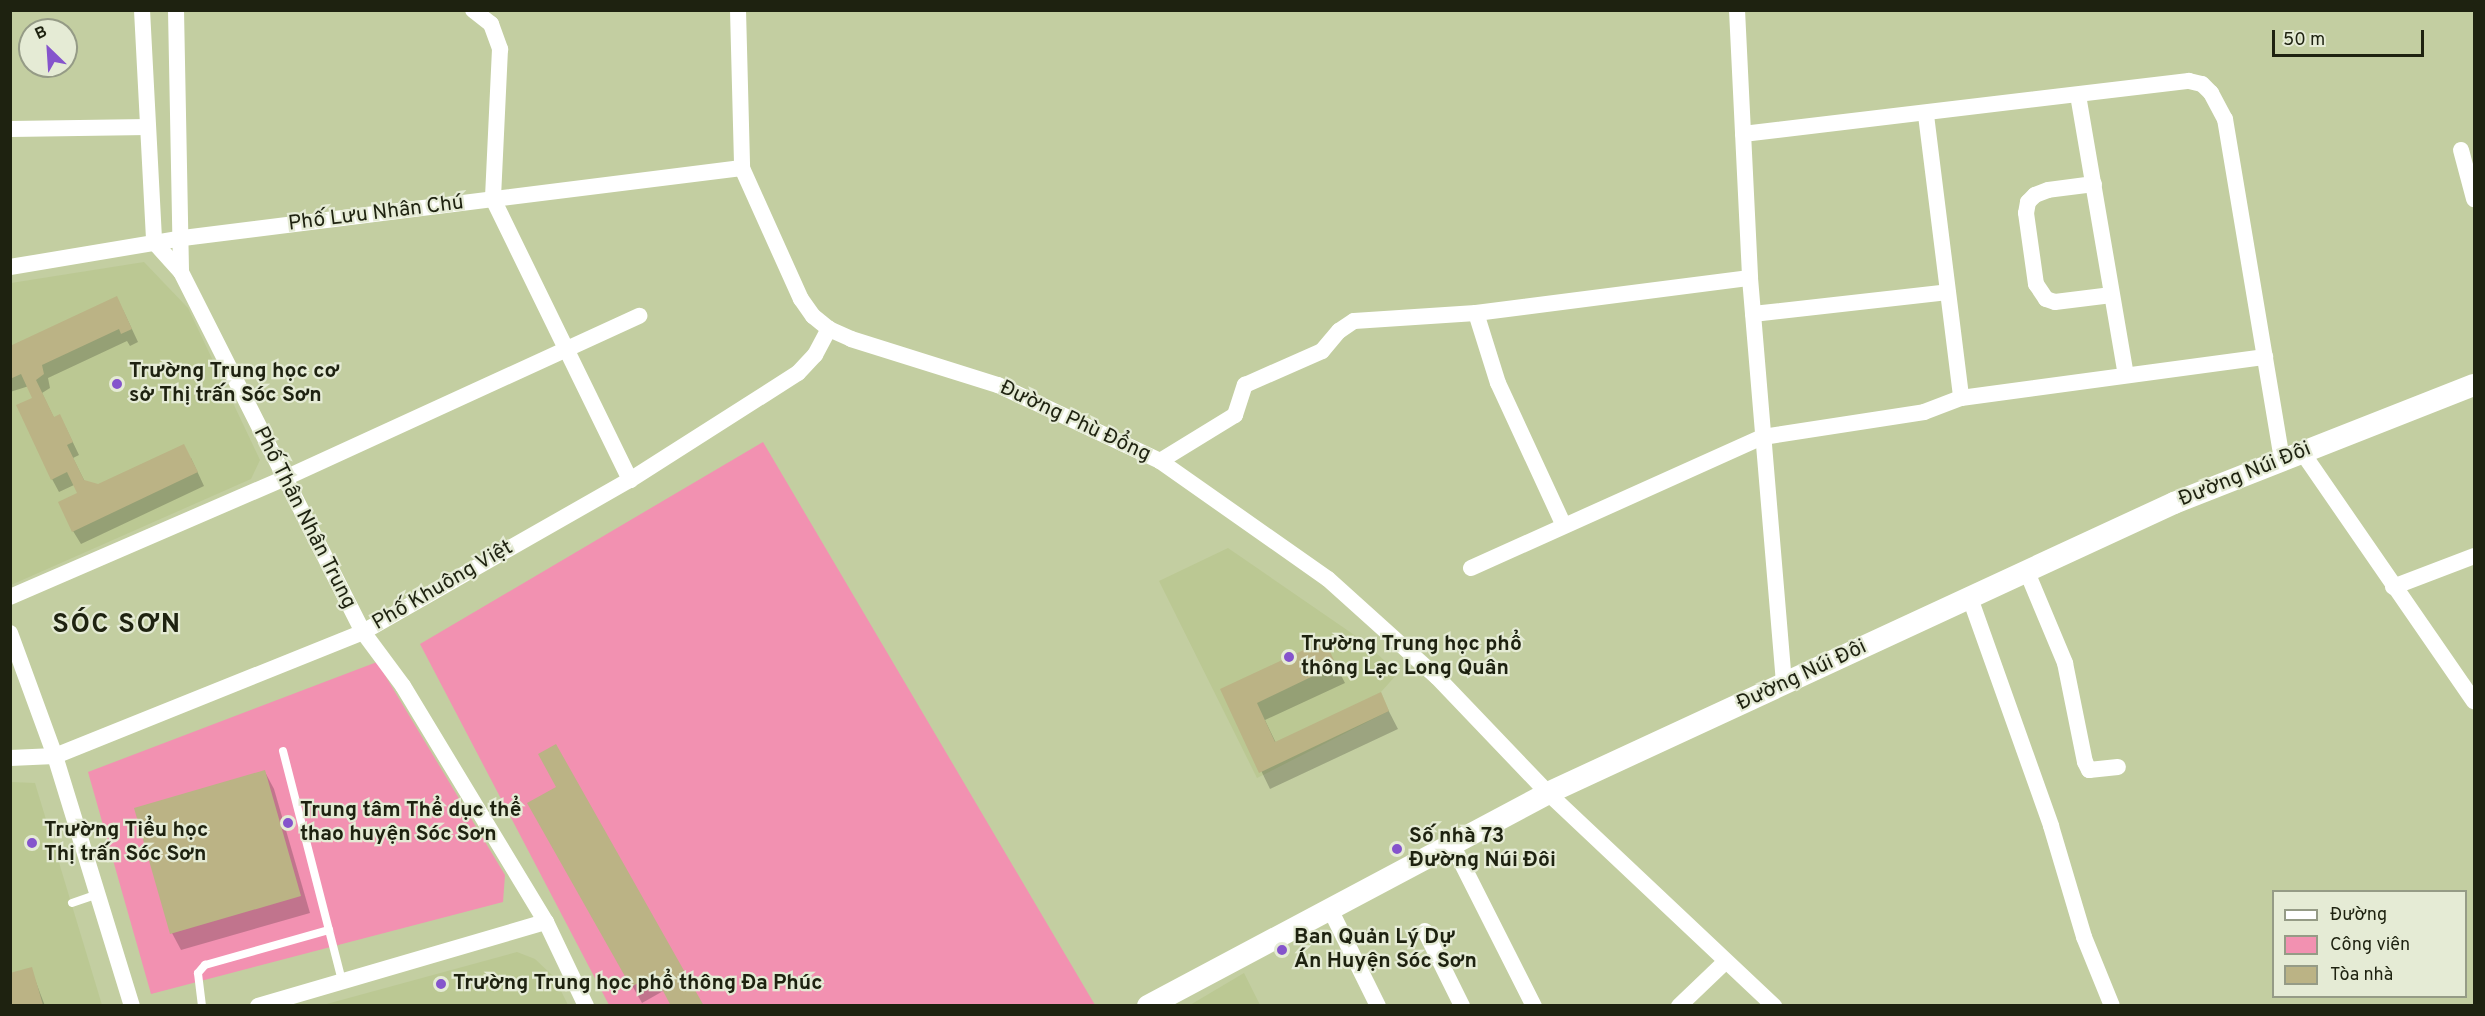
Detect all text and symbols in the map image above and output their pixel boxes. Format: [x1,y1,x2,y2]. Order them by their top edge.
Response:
north arrow [18,18,78,78]
scale bar [2275,18,2426,56]
text: B [32,22,50,45]
text: 50 m [2283,29,2325,52]
street label: Phố Lưu Nhân Chú [287,191,465,237]
place label: Trường Trung học cơ sở Thị trấn Sóc Sơn [129,359,339,409]
street label: Đường Phù Đổng [995,376,1155,468]
marker: Trường Trung học cơ sở Thị trấn Sóc Sơn [110,377,124,391]
street label: Phố Thân Nhân Trung [247,422,361,614]
street label: Đường Núi Đôi [2175,437,2315,513]
street label: Phố Khuông Việt [368,535,518,637]
district label: SÓC SƠN [52,610,182,642]
place label: Trường Trung học phổ thông Lạc Long Quân [1301,632,1522,682]
street label: Đường Núi Đôi [1733,635,1871,717]
marker: Trường Trung học phổ thông Lạc Long Quân [1282,650,1296,664]
place label: Trung tâm Thể dục thể thao huyện Sóc Sơn [300,798,521,848]
marker: Trung tâm Thể dục thể thao huyện Sóc Sơn [281,816,295,830]
place label: Trường Tiểu học Thị trấn Sóc Sơn [44,818,208,868]
place label: Số nhà 73 Đường Núi Đôi [1409,824,1556,874]
marker: Trường Tiểu học Thị trấn Sóc Sơn [25,836,39,850]
marker: Số nhà 73 Đường Núi Đôi [1390,842,1404,856]
legend [2272,890,2467,998]
text: Đường [2330,904,2387,927]
place label: Ban Quản Lý Dự Án Huyện Sóc Sơn [1294,925,1477,975]
text: Công viên [2330,934,2410,957]
marker: Ban Quản Lý Dự Án Huyện Sóc Sơn [1275,943,1289,957]
text: Tòa nhà [2330,964,2393,987]
place label: Trường Trung học phổ thông Đa Phúc [453,971,823,997]
marker: Trường Trung học phổ thông Đa Phúc [434,977,448,991]

